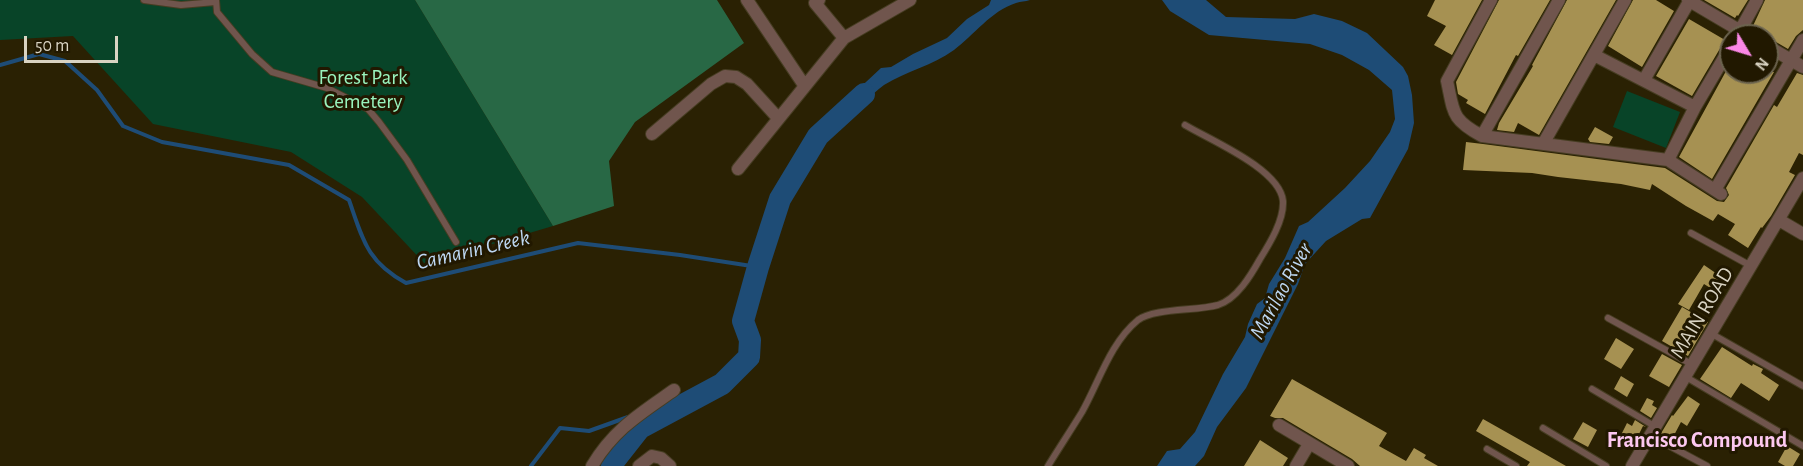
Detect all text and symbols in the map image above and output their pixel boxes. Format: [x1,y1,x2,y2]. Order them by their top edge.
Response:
scale bar [27,24,122,62]
north arrow [1719,24,1779,84]
text: 50 m [35,37,69,55]
text: N [1752,55,1771,73]
park label: Forest Park Cemetery [318,65,408,115]
water label: Camarin Creek [414,224,532,276]
water label: Marilao River [1244,238,1318,344]
street label: MAIN ROAD [1665,263,1739,363]
district label: Francisco Compound [1607,427,1787,453]

